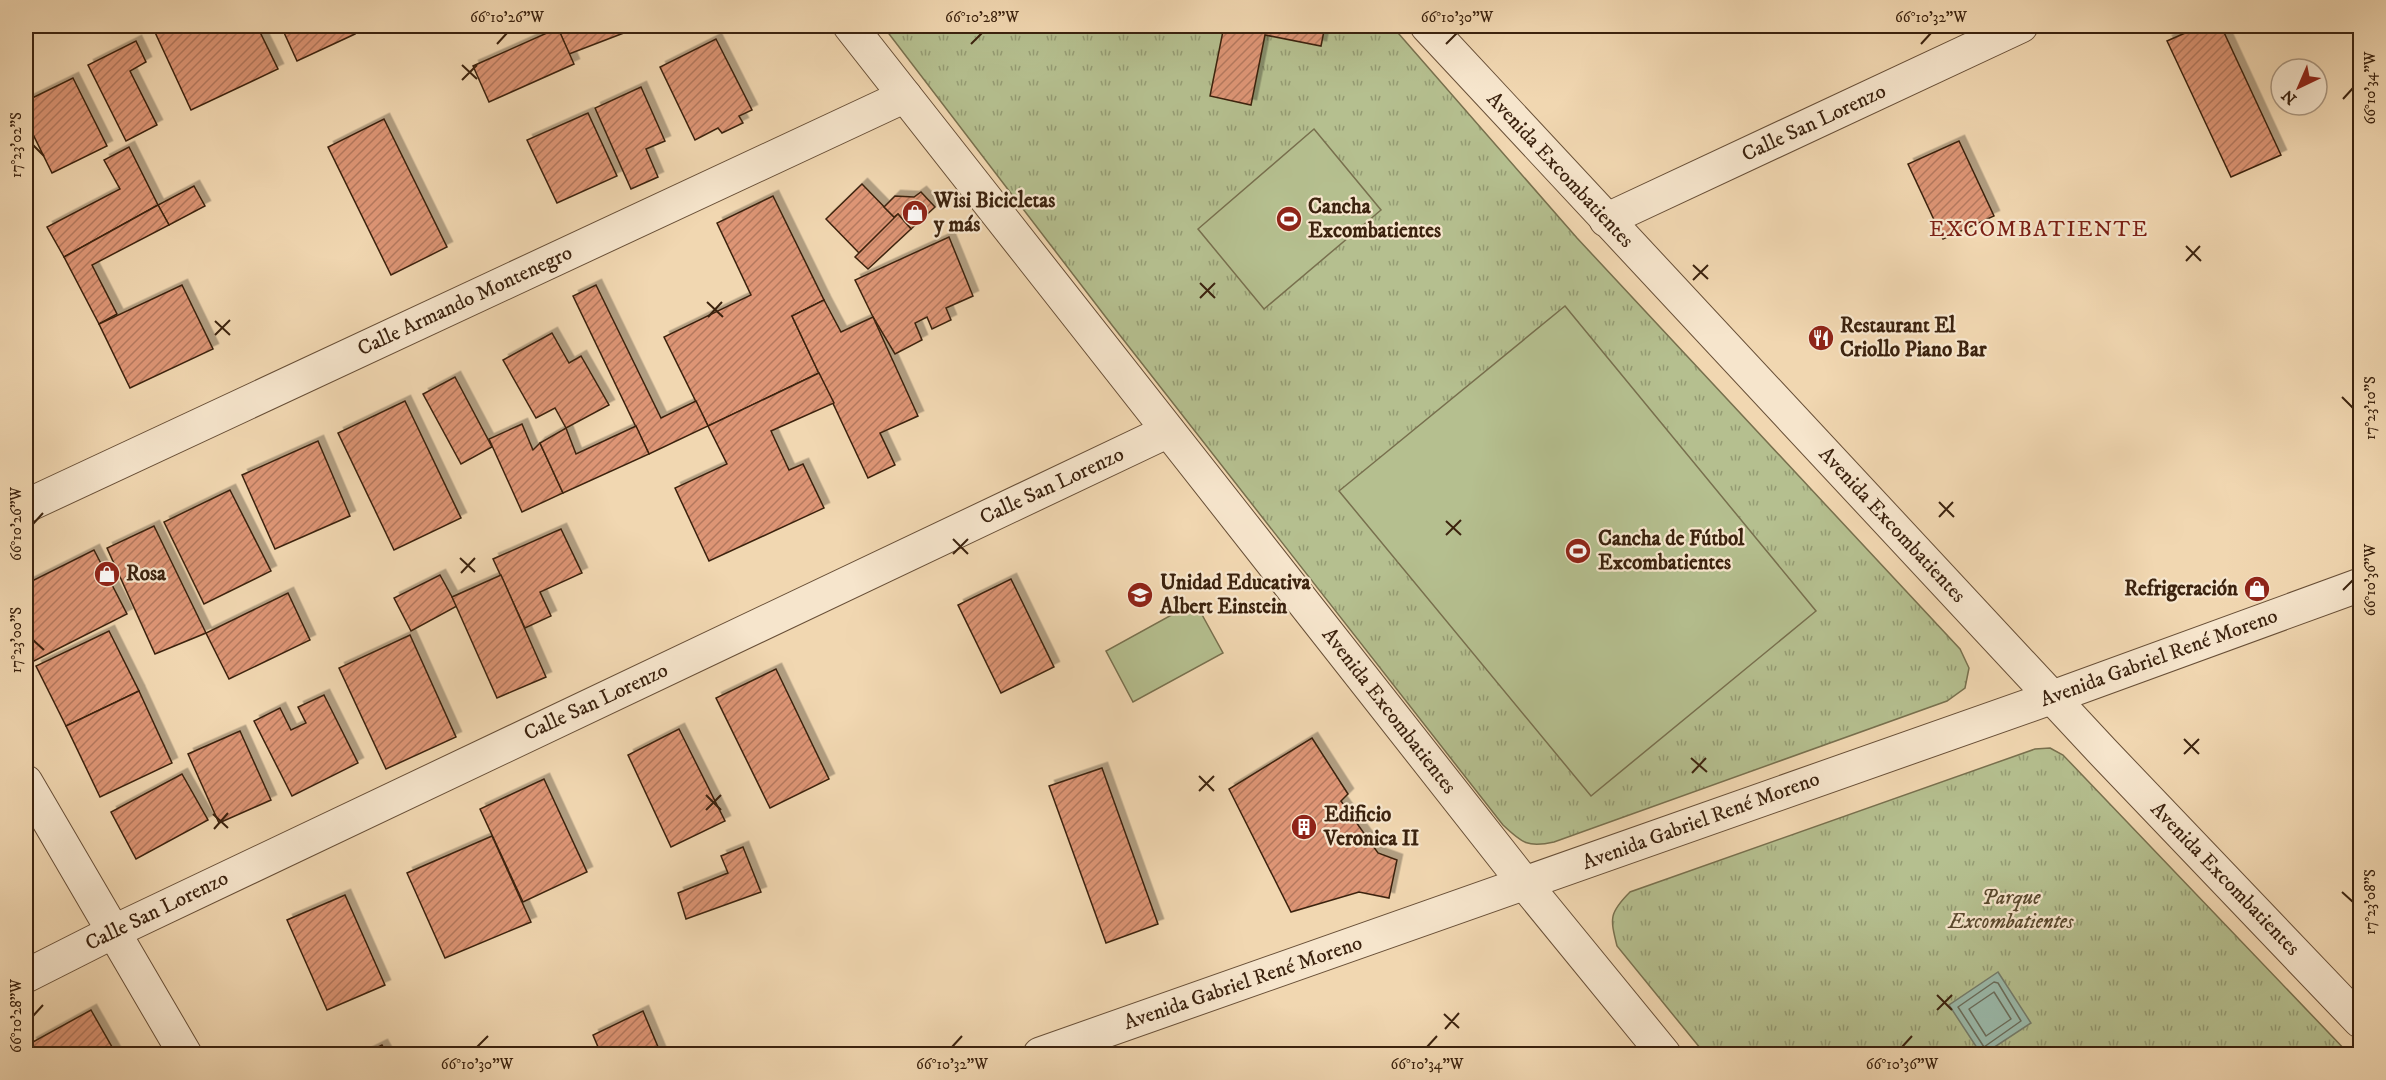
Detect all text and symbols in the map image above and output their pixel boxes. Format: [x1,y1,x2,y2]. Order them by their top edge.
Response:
text: 66°10'26"W [470,8,544,27]
text: 66°10'28"W [945,8,1019,27]
text: 66°10'30"W [1421,8,1494,27]
text: 66°10'32"W [1895,8,1967,27]
text: 66°10'34"W [2361,51,2380,125]
north arrow [2269,57,2329,117]
street label: Calle San Lorenzo [1738,78,1890,168]
text: N [2278,85,2301,109]
street label: Avenida Excombatientes [1481,87,1639,253]
text: 17°23'02"S [7,112,26,178]
place label: Wisi Bicicletas y más [933,188,1055,238]
place label: Cancha Excombatientes [1308,194,1441,244]
shop icon: Wisi Bicicletas y más [900,198,930,228]
sports icon: Cancha Excombatientes [1274,204,1304,234]
district label: EXCOMBATIENTE [1929,216,2149,243]
street label: Calle Armando Montenegro [354,240,576,362]
place label: Restaurant El Criollo Piano Bar [1840,313,1988,363]
restaurant icon: Restaurant El Criollo Piano Bar [1806,323,1836,353]
text: 17°23'10"S [2361,376,2380,440]
street label: Calle San Lorenzo [976,441,1128,531]
street label: Avenida Excombatientes [1813,442,1971,608]
text: 66°10'26"W [7,487,26,561]
place label: Cancha de Fútbol Excombatientes [1598,526,1745,576]
sports icon: Cancha de Fútbol Excombatientes [1563,536,1593,566]
text: 66°10'36"W [2361,544,2380,616]
shop icon: Rosa [92,559,122,589]
place label: Rosa [126,561,167,587]
place label: Unidad Educativa Albert Einstein [1159,570,1311,620]
shop icon: Refrigeración [2242,574,2272,604]
place label: Refrigeración [2124,576,2239,602]
school or university icon: Unidad Educativa Albert Einstein [1125,580,1155,610]
street label: Avenida Gabriel René Moreno [2037,603,2281,713]
text: 17°23'00"S [7,607,26,673]
street label: Avenida Excombatientes [1316,623,1462,799]
street label: Calle San Lorenzo [520,657,672,747]
street label: Avenida Gabriel René Moreno [1579,766,1823,876]
street label: Avenida Excombatientes [2145,797,2305,961]
place label: Edificio Veronica II [1323,802,1419,852]
building icon: Edificio Veronica II [1289,812,1319,842]
street label: Calle San Lorenzo [81,865,233,957]
text: 17°23'08"S [2361,869,2380,935]
park label: Parque Excombatientes [1948,885,2074,935]
street label: Avenida Gabriel René Moreno [1120,930,1366,1036]
text: 66°10'28"W [7,979,26,1053]
text: 66°10'30"W [441,1055,514,1074]
text: 66°10'32"W [916,1055,988,1074]
text: 66°10'34"W [1390,1055,1464,1074]
text: 66°10'36"W [1866,1055,1938,1074]

